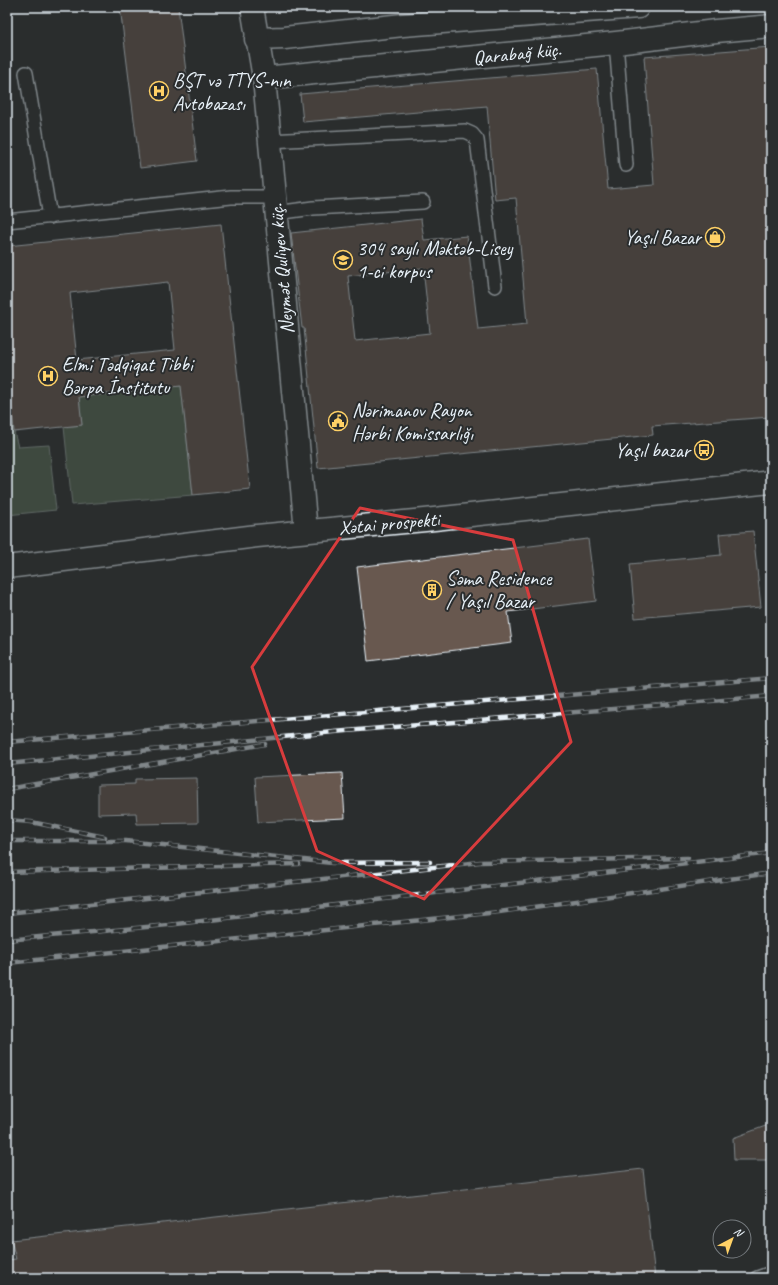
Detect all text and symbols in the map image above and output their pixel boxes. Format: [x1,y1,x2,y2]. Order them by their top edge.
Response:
street label: Qarabağ küç. [472,36,562,71]
place label: BŞT və TTYS-nın Avtobazası [173,68,292,116]
hospital icon: BŞT və TTYS-nın Avtobazası [148,80,170,102]
street label: Neymət Quliyev küç. [263,203,300,335]
place label: Yaşıl Bazar [624,225,703,250]
shop icon: Yaşıl Bazar [704,226,726,248]
place label: 304 saylı Məktəb-Lisey 1-ci korpus [357,236,513,284]
school or university icon: 304 saylı Məktəb-Lisey 1-ci korpus [332,249,354,271]
place label: Elmi Tədqiqat Tibbi Bərpa İnstitutu [62,352,195,400]
hospital icon: Elmi Tədqiqat Tibbi Bərpa İnstitutu [37,365,59,387]
place label: Nərimanov Rayon Hərbi Komissarlığı [352,398,474,446]
public building icon: Nərimanov Rayon Hərbi Komissarlığı [327,410,349,432]
place label: Yaşıl bazar [615,438,692,463]
bus stop icon: Yaşıl bazar [693,439,715,461]
street label: Xətai prospekti [338,506,443,540]
place label: Səma Residence / Yaşıl Bazar [446,566,553,614]
building icon: Səma Residence / Yaşıl Bazar [421,579,443,601]
north arrow [712,1219,752,1259]
text: N [731,1224,747,1240]

